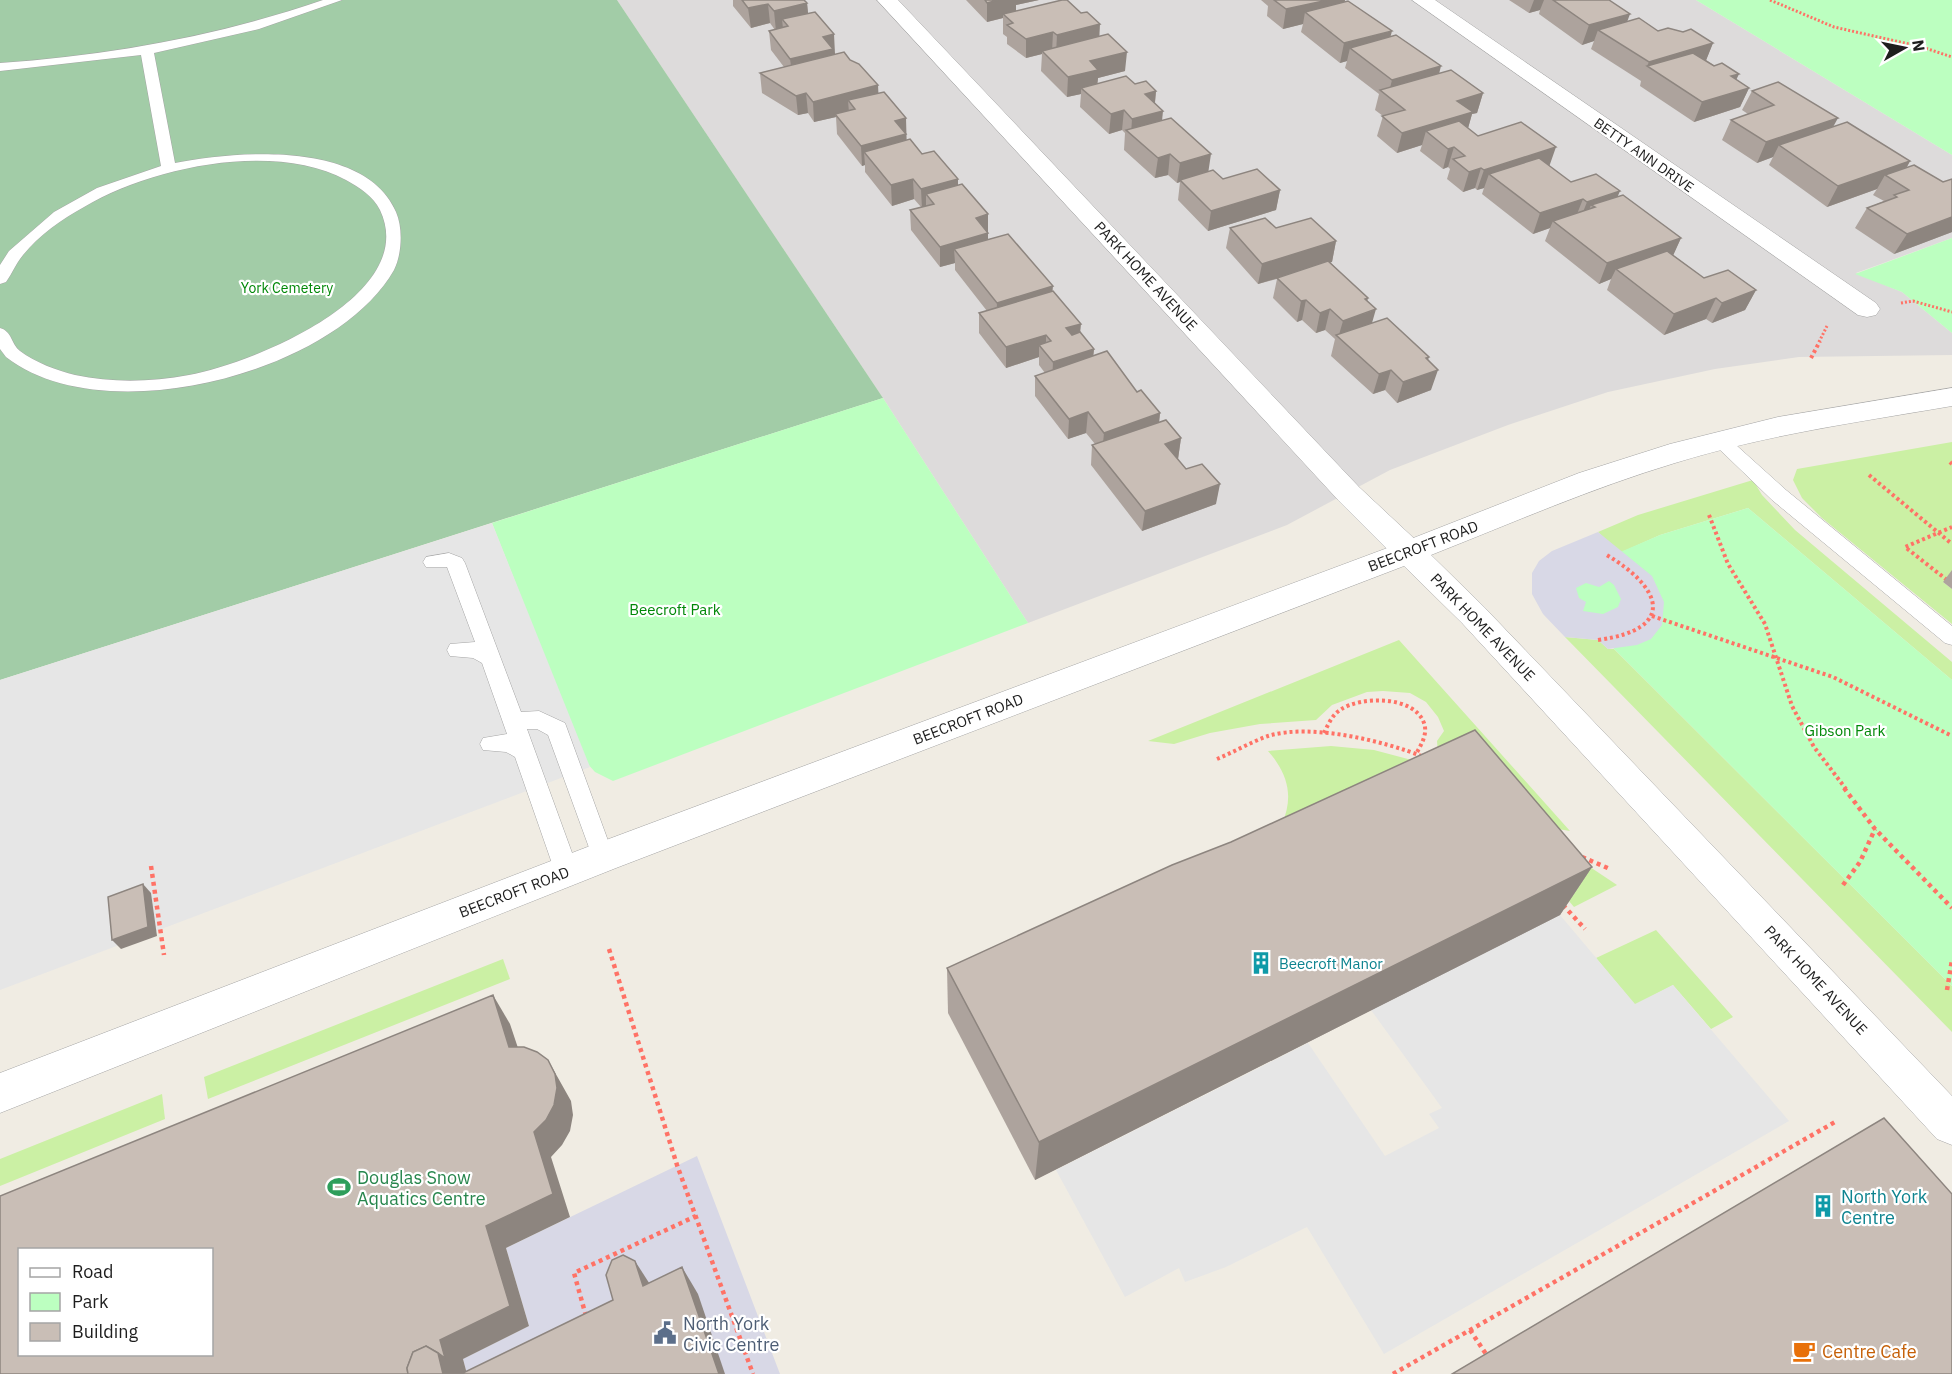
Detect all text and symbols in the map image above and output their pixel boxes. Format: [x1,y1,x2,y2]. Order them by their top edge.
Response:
north arrow [1874,18,1934,78]
text: N [1908,38,1930,53]
street label: BETTY ANN DRIVE [1590,114,1698,196]
street label: PARK HOME AVENUE [1090,217,1202,335]
park label: York Cemetery [241,279,333,297]
street label: BEECROFT ROAD [1365,516,1481,576]
street label: PARK HOME AVENUE [1427,569,1539,685]
park label: Beecroft Park [629,600,721,619]
street label: BEECROFT ROAD [910,689,1026,749]
park label: Gibson Park [1804,721,1886,740]
street label: BEECROFT ROAD [456,862,572,922]
street label: PARK HOME AVENUE [1760,921,1872,1039]
building icon: Beecroft Manor [1248,950,1274,976]
place label: Beecroft Manor [1279,954,1383,973]
place label: Douglas Snow Aquatics Centre [357,1166,486,1210]
sports icon: Douglas Snow Aquatics Centre [326,1174,352,1200]
place label: North York Centre [1841,1185,1928,1229]
building icon: North York Centre [1810,1193,1836,1219]
legend [18,1248,213,1356]
text: Road [72,1260,113,1283]
text: Park [72,1290,109,1313]
place label: North York Civic Centre [683,1312,779,1356]
text: Building [72,1320,139,1343]
public building icon: North York Civic Centre [652,1320,678,1346]
cafe icon: Centre Cafe [1791,1338,1817,1364]
place label: Centre Cafe [1822,1340,1917,1363]

